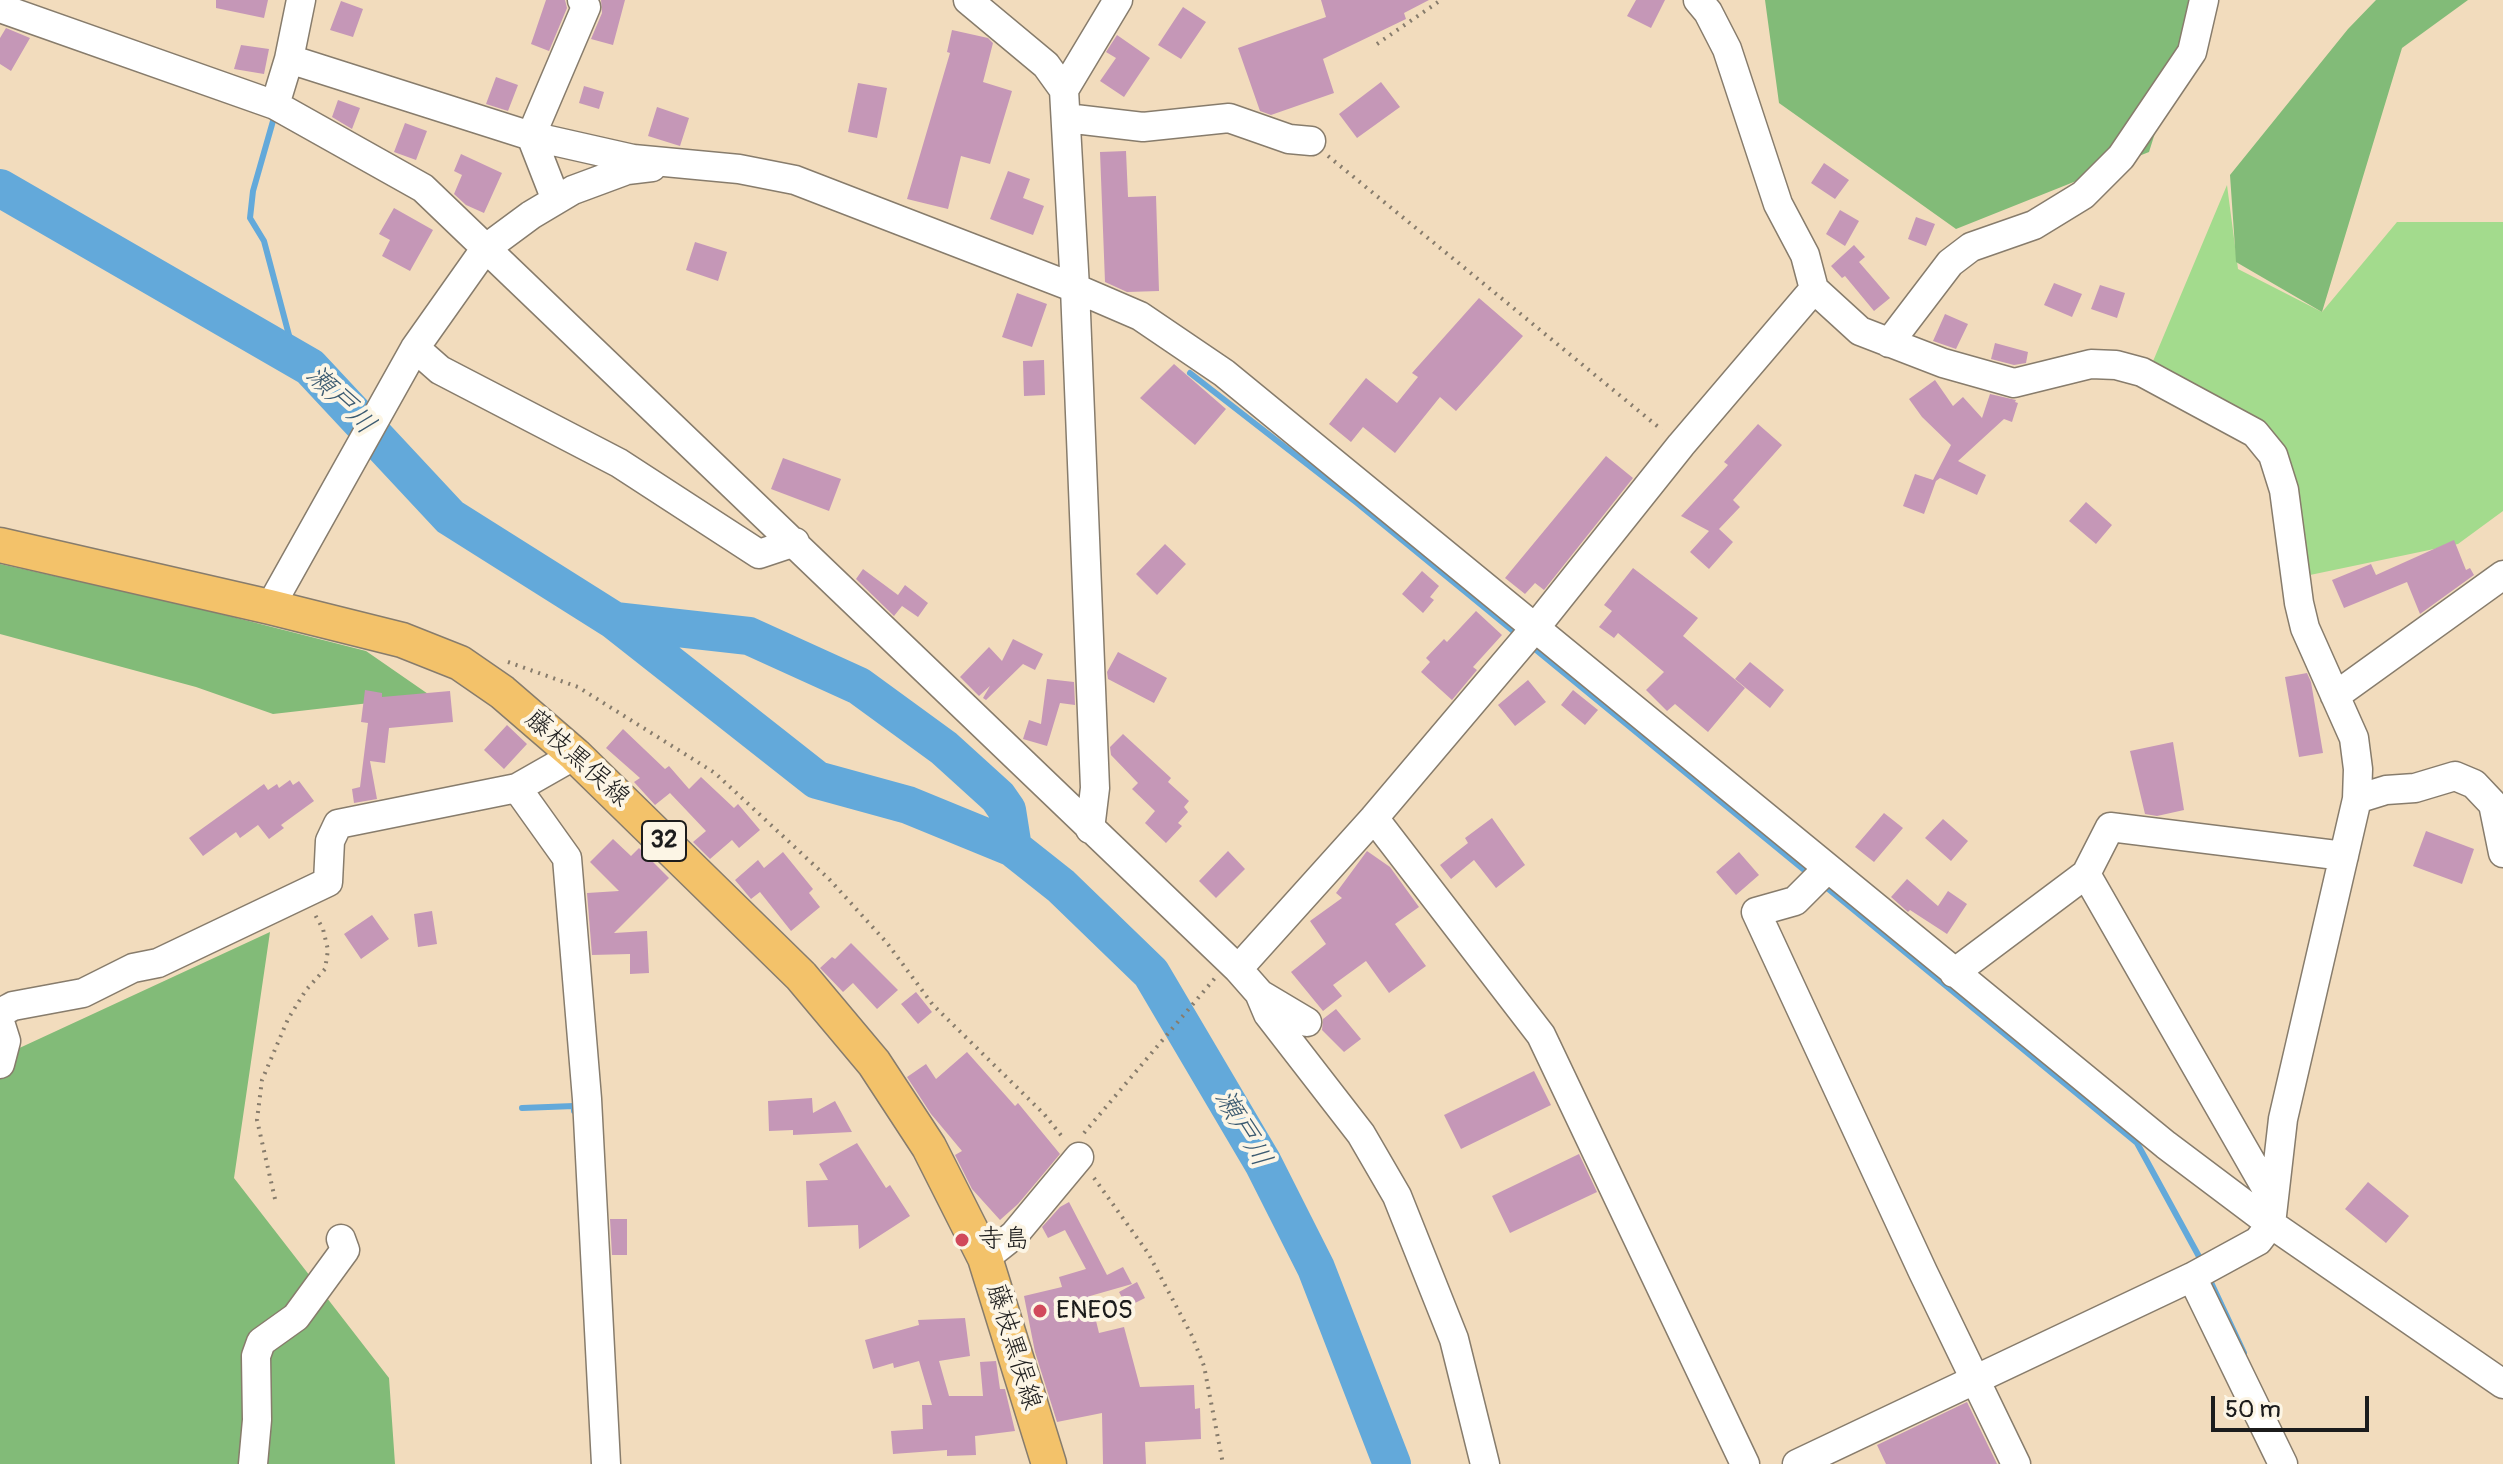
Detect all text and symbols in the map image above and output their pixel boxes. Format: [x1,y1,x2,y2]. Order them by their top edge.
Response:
water label: 瀬戸川 [298,359,382,443]
street label: 藤枝黒俣線 [518,704,636,814]
road number: 32 [642,821,686,861]
water label: 瀬戸川 [1206,1084,1278,1174]
place label: 寺島 [978,1224,1030,1256]
marker: 寺島 [953,1231,971,1249]
street label: 藤枝黒俣線 [979,1280,1047,1414]
place label: ENEOS [1056,1295,1133,1327]
marker: ENEOS [1031,1302,1049,1320]
scale bar [2215,1380,2373,1430]
text: 50 m [2225,1395,2281,1424]

